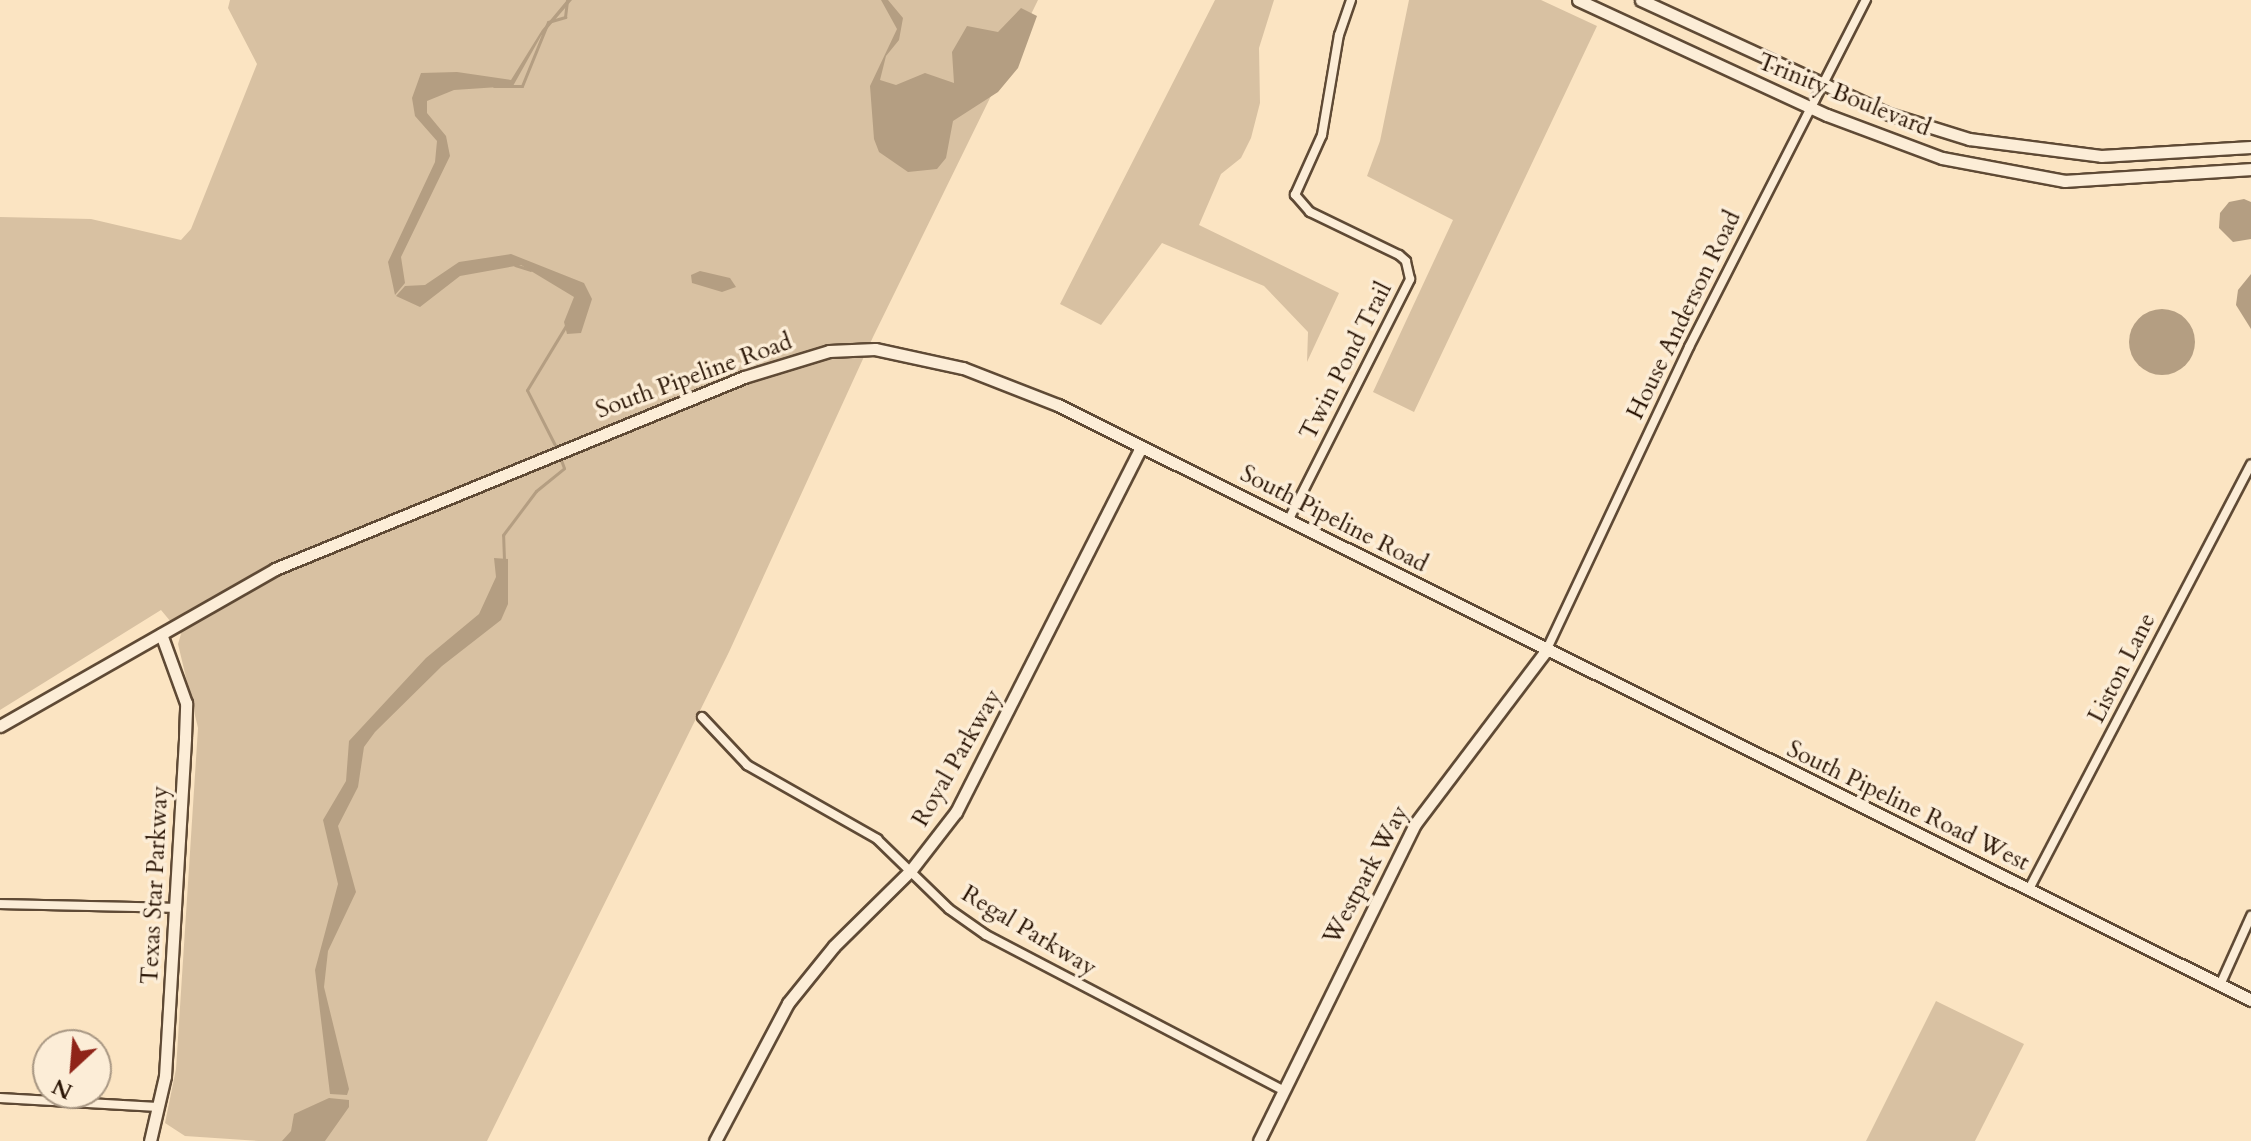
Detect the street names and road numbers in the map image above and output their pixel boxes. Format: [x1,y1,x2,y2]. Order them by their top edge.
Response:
street label: Trinity Boulevard [1753,47,1935,143]
street label: House Anderson Road [1621,206,1747,424]
street label: Twin Pond Trail [1294,277,1398,445]
street label: South Pipeline Road [592,327,796,425]
street label: South Pipeline Road [1235,459,1433,579]
street label: Liston Lane [2082,608,2162,728]
street label: Royal Parkway [906,684,1008,832]
street label: South Pipeline Road West [1782,735,2034,877]
street label: Texas Star Parkway [135,785,175,985]
street label: Westpark Way [1317,800,1415,950]
street label: Regal Parkway [956,879,1102,983]

